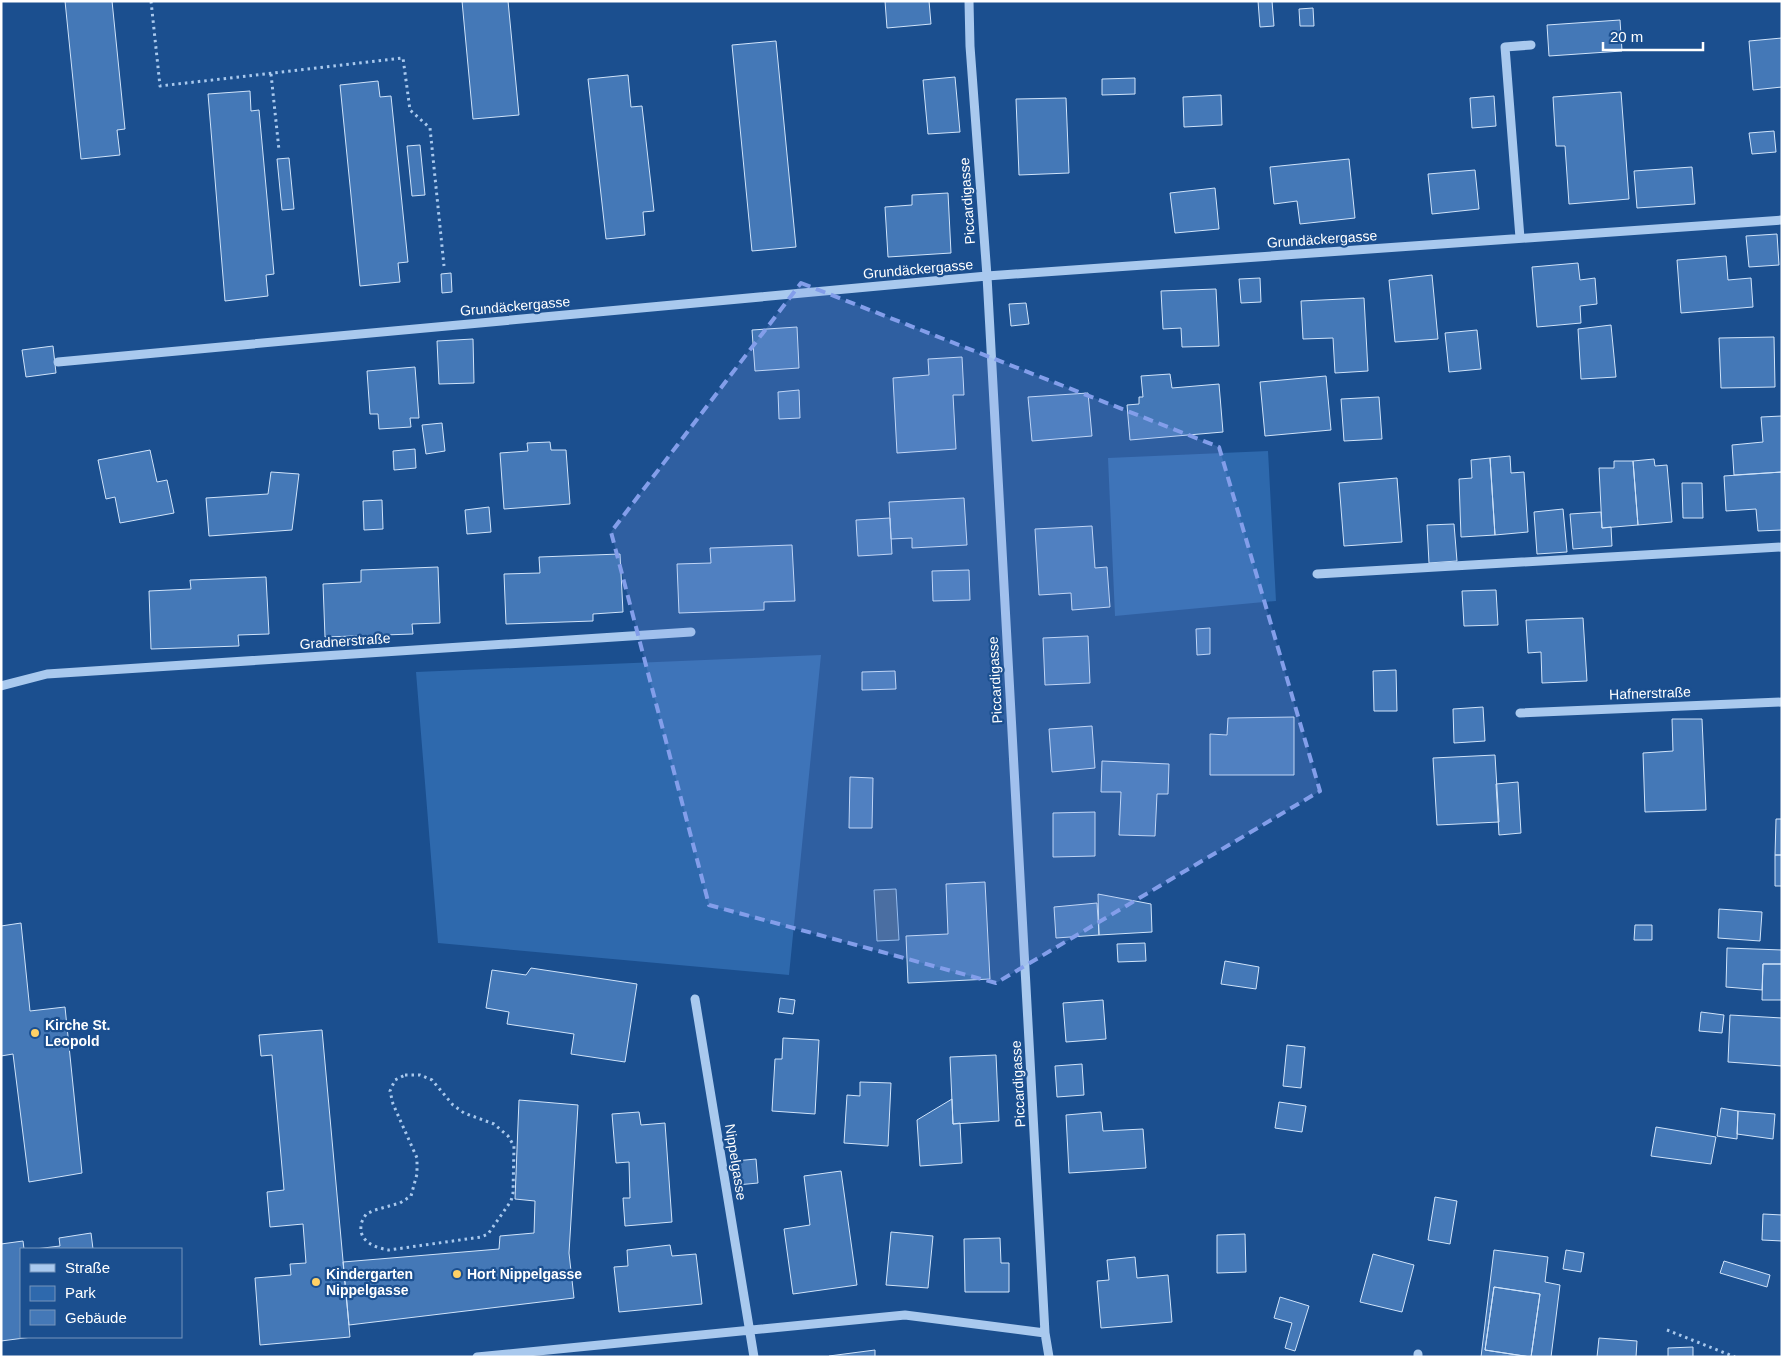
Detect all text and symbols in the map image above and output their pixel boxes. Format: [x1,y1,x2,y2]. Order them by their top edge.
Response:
scale bar [1603,20,1703,52]
text: 20 m [1610,28,1643,45]
street label: Piccardigasse [956,157,978,245]
street label: Grundäckergasse [1266,227,1378,251]
street label: Grundäckergasse [862,256,974,282]
street label: Grundäckergasse [459,293,571,319]
street label: Gradnerstraße [299,630,391,652]
street label: Piccardigasse [985,636,1005,724]
street label: Hafnerstraße [1609,684,1691,702]
place label: Kirche St. Leopold [45,1017,110,1049]
marker: Kirche St. Leopold [29,1027,41,1039]
street label: Piccardigasse [1008,1040,1028,1128]
street label: Nippelgasse [722,1123,750,1202]
legend [20,1248,182,1338]
text: Straße [65,1259,110,1276]
place label: Kindergarten Nippelgasse [326,1266,413,1298]
place label: Hort Nippelgasse [467,1266,582,1282]
marker: Hort Nippelgasse [451,1268,463,1280]
marker: Kindergarten Nippelgasse [310,1276,322,1288]
text: Park [65,1284,96,1301]
text: Gebäude [65,1309,127,1326]

